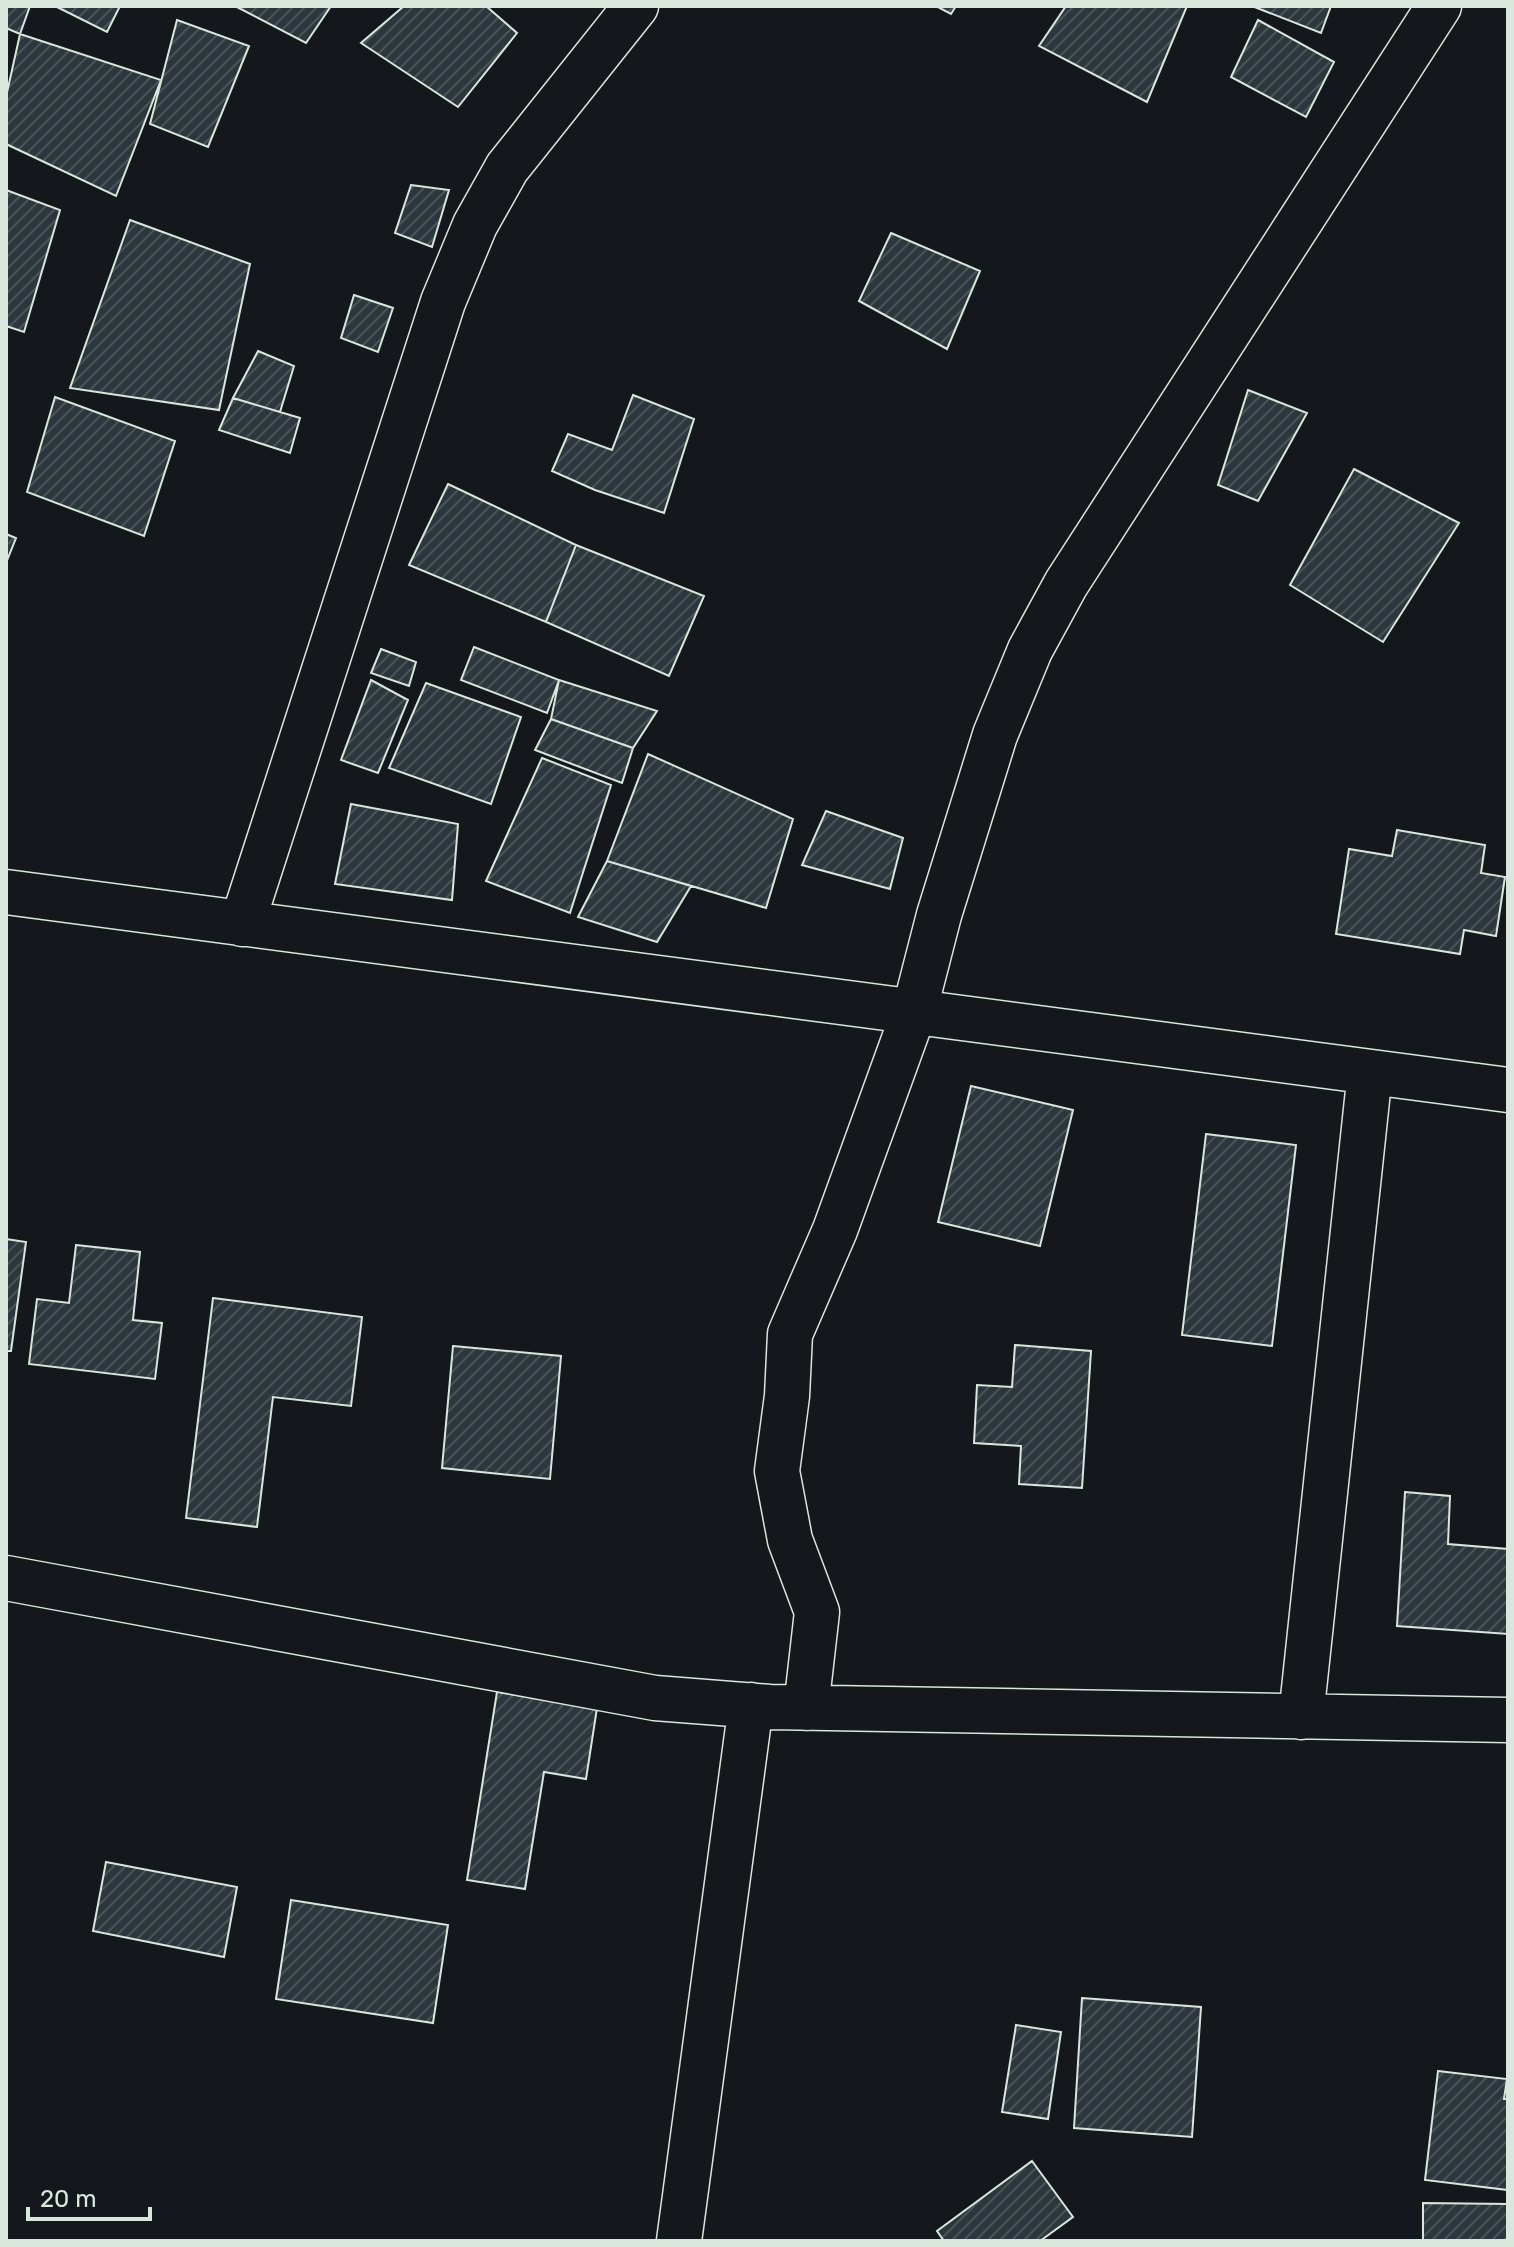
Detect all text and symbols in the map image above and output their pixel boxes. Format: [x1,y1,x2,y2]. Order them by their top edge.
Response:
scale bar [28,2171,150,2221]
text: 20 m [40,2185,97,2213]

